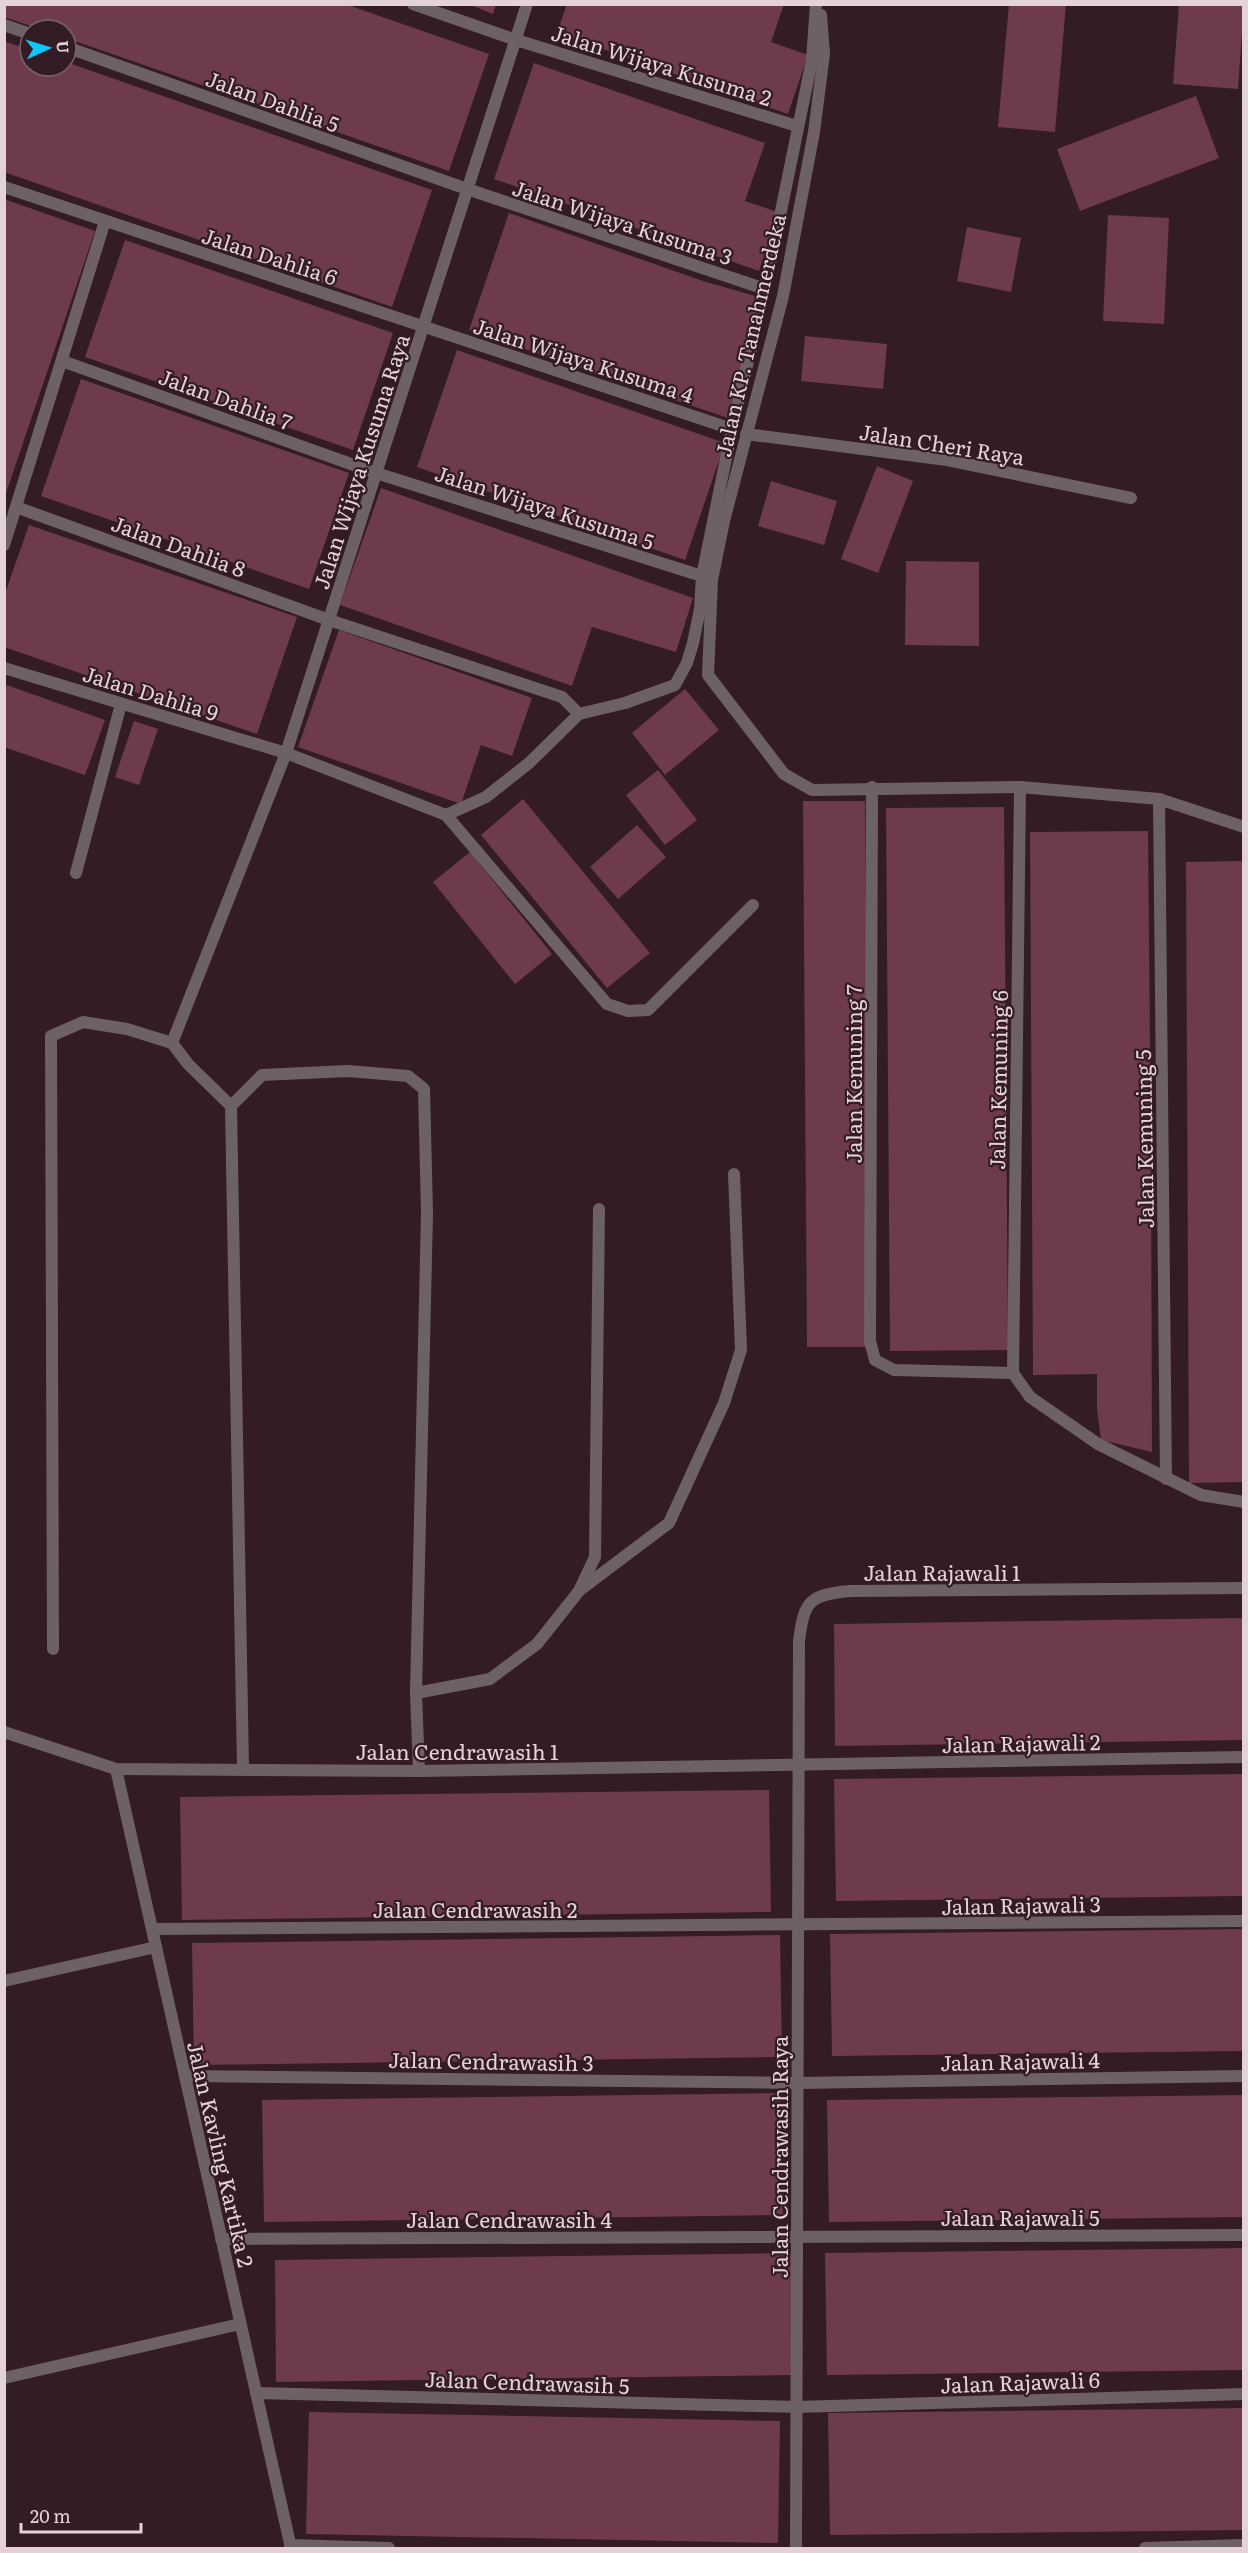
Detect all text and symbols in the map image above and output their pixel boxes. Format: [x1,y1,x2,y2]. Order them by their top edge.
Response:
street label: Jalan Wijaya Kusuma 2 [548,16,776,112]
north arrow [18,18,78,78]
text: U [52,40,76,54]
street label: Jalan Dahlia 5 [202,62,344,138]
street label: Jalan Wijaya Kusuma 3 [509,171,737,271]
street label: Jalan KP. Tanahmerdeka [706,210,792,460]
street label: Jalan Dahlia 6 [198,219,342,291]
street label: Jalan Wijaya Kusuma 4 [470,309,699,409]
street label: Jalan Wijaya Kusuma Raya [304,329,416,593]
street label: Jalan Dahlia 7 [155,360,297,437]
street label: Jalan Cheri Raya [857,415,1027,471]
street label: Jalan Wijaya Kusuma 5 [431,456,659,556]
street label: Jalan Dahlia 8 [108,506,250,584]
street label: Jalan Dahlia 9 [79,657,223,727]
street label: Jalan Kemuning 7 [837,984,868,1164]
street label: Jalan Kemuning 6 [980,990,1014,1170]
street label: Jalan Kemuning 5 [1126,1049,1160,1229]
street label: Jalan Rajawali 1 [864,1556,1021,1587]
street label: Jalan Rajawali 2 [941,1725,1101,1759]
street label: Jalan Cendrawasih 1 [356,1735,559,1766]
street label: Jalan Rajawali 3 [941,1887,1101,1921]
street label: Jalan Cendrawasih 2 [373,1893,577,1924]
street label: Jalan Cendrawasih Raya [763,2035,794,2278]
street label: Jalan Kavling Kartika 2 [181,2038,263,2270]
street label: Jalan Cendrawasih 3 [388,2043,594,2077]
street label: Jalan Rajawali 4 [940,2043,1101,2077]
street label: Jalan Rajawali 5 [940,2201,1100,2232]
street label: Jalan Cendrawasih 4 [406,2203,612,2234]
street label: Jalan Cendrawasih 5 [424,2362,630,2400]
street label: Jalan Rajawali 6 [940,2363,1100,2399]
scale bar [21,2496,141,2534]
text: 20 m [30,2502,71,2529]

